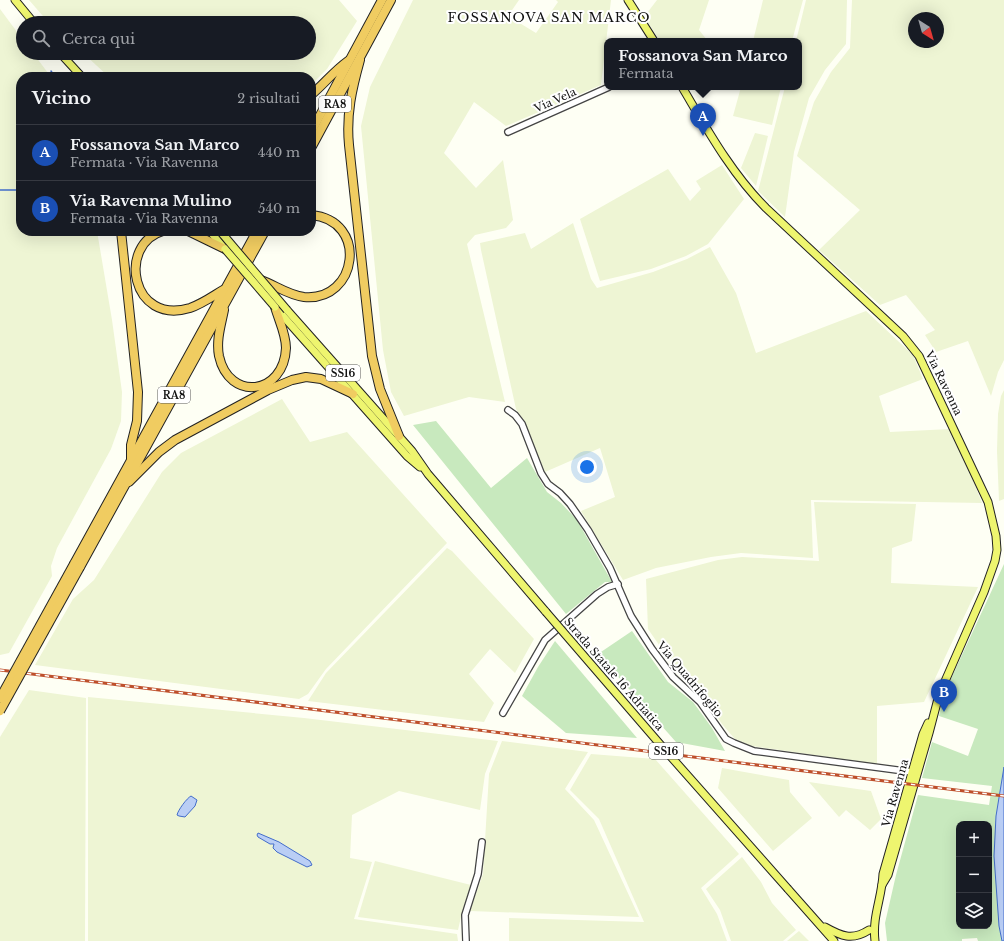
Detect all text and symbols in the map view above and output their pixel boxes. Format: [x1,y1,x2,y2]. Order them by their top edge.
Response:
district label: FOSSANOVA SAN MARCO [447,9,651,26]
north arrow [908,12,944,48]
search box [16,16,316,60]
icon: search [30,27,52,49]
text: Cerca qui [62,29,135,48]
popup [604,38,802,90]
text: Fossanova San Marco [618,46,788,65]
text: Fermata [618,65,673,82]
street label: Via Vela [531,84,579,116]
text: Vicino [32,88,91,109]
text: 2 risultati [237,90,300,107]
road number: RA8 [319,96,351,112]
pin: A [690,103,716,136]
text: Fossanova San Marco [70,135,239,154]
text: A [40,144,50,161]
text: 440 m [258,144,300,161]
text: Fermata · Via Ravenna [70,154,218,171]
text: Via Ravenna Mulino [70,191,232,210]
text: B [40,200,50,217]
text: 540 m [258,200,300,217]
text: Fermata · Via Ravenna [70,210,218,227]
street label: Via Ravenna [922,348,966,418]
road number: SS16 [326,365,360,381]
road number: RA8 [158,387,190,403]
your location [577,457,597,477]
street label: Strada Statale 16 Adriatica [561,615,667,734]
street label: Via Quadrifoglio [654,638,726,720]
pin: B [931,679,957,712]
road number: SS16 [649,743,683,759]
street label: Via Ravenna [878,757,912,830]
map controls [956,821,992,929]
button: + [956,821,992,857]
button: − [956,857,992,893]
button: layers [956,893,992,929]

